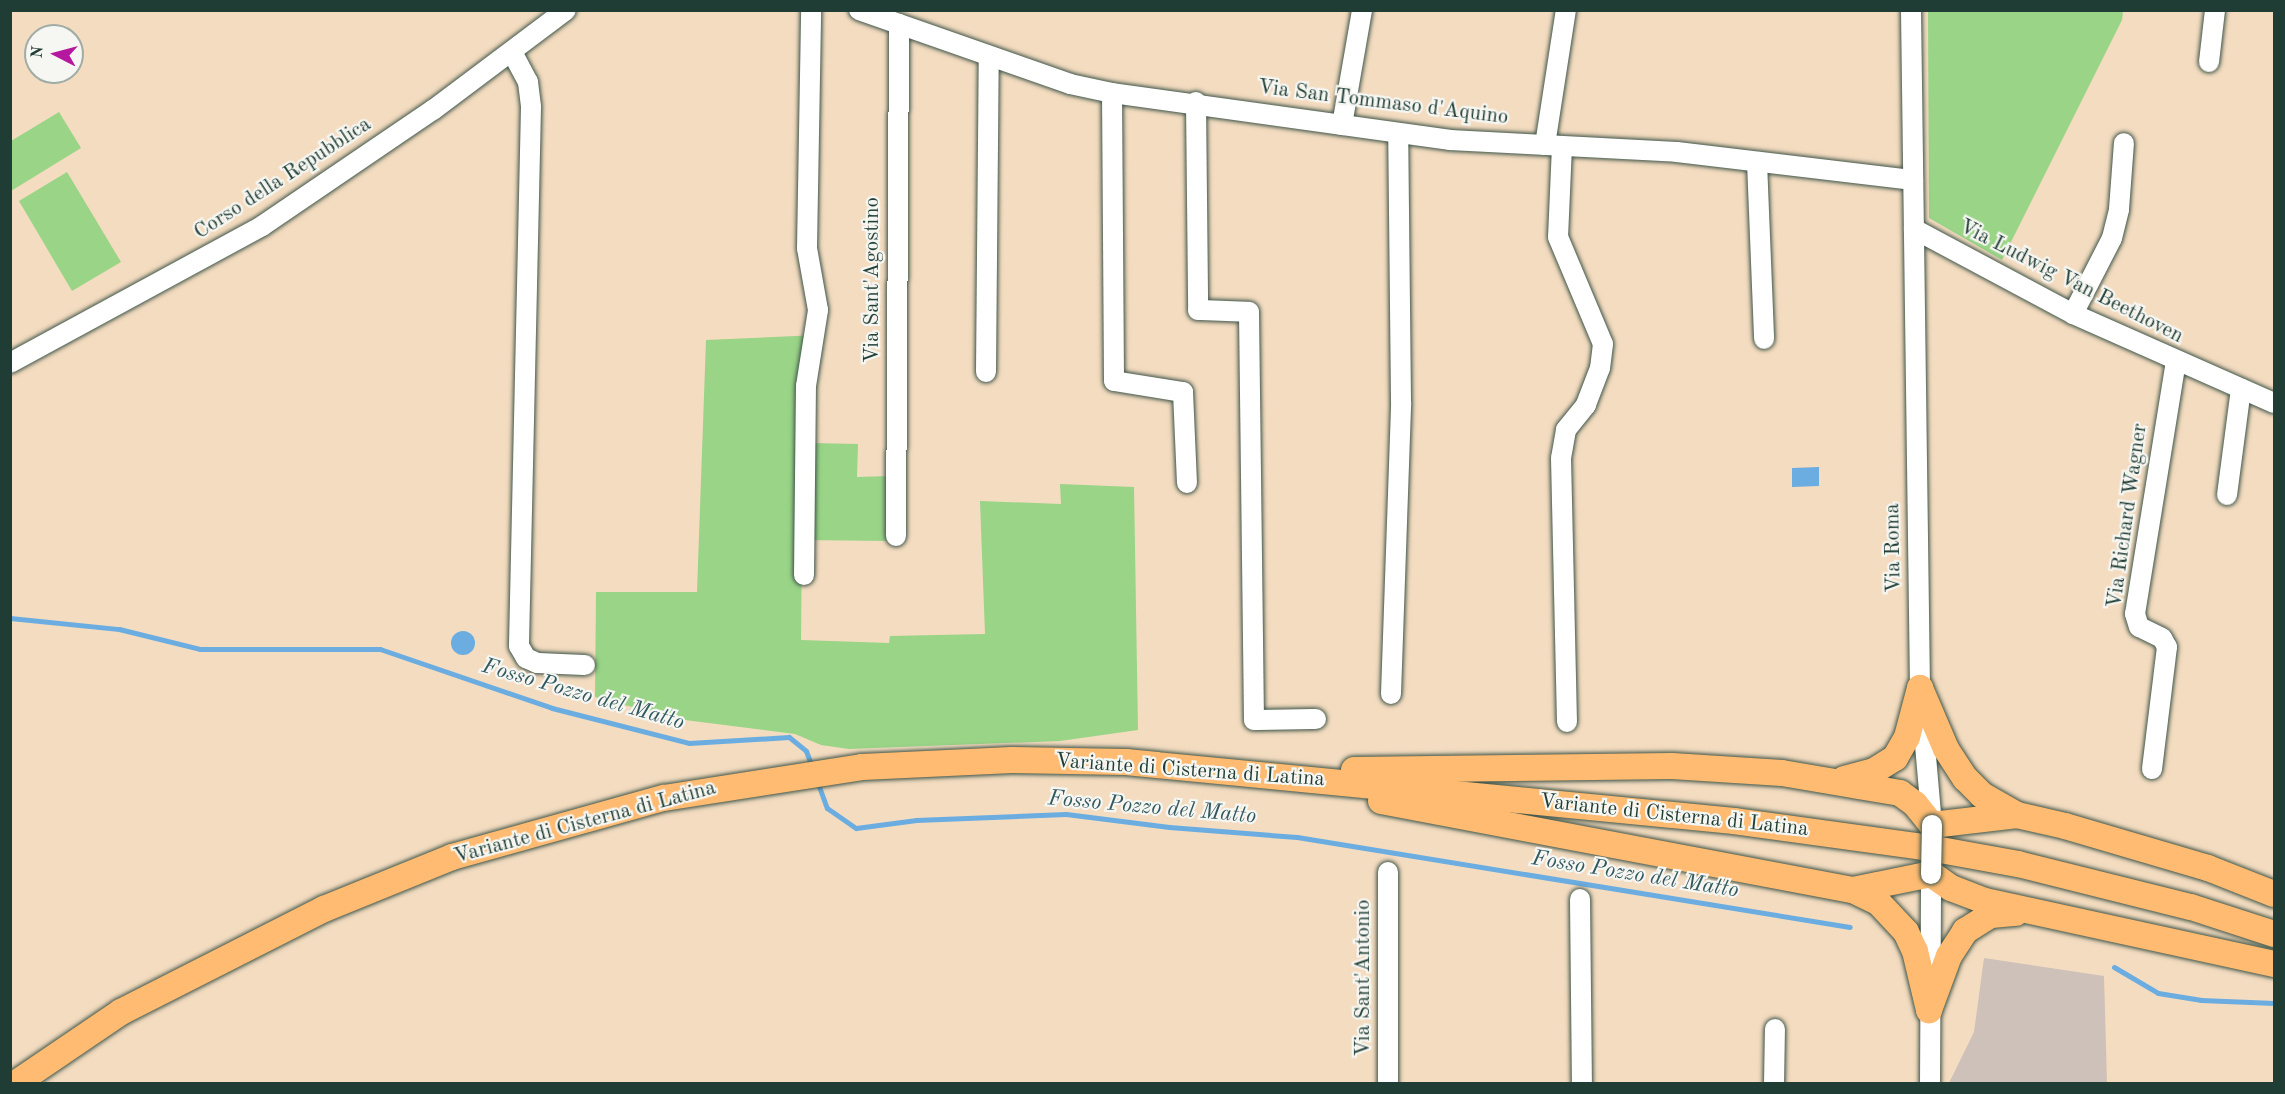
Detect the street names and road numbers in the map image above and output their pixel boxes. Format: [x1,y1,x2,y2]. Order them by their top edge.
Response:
street label: Via San Tommaso d'Aquino [1256,75,1510,131]
street label: Corso della Repubblica [190,112,376,246]
street label: Via Sant'Agostino [860,197,886,363]
street label: Via Ludwig Van Beethoven [1955,214,2187,350]
street label: Via Richard Wagner [2103,422,2153,610]
street label: Via Roma [1881,503,1907,593]
street label: Variante di Cisterna di Latina [1054,749,1326,793]
street label: Variante di Cisterna di Latina [451,776,719,870]
street label: Variante di Cisterna di Latina [1538,789,1810,843]
street label: Via Sant'Antonio [1351,900,1377,1056]

